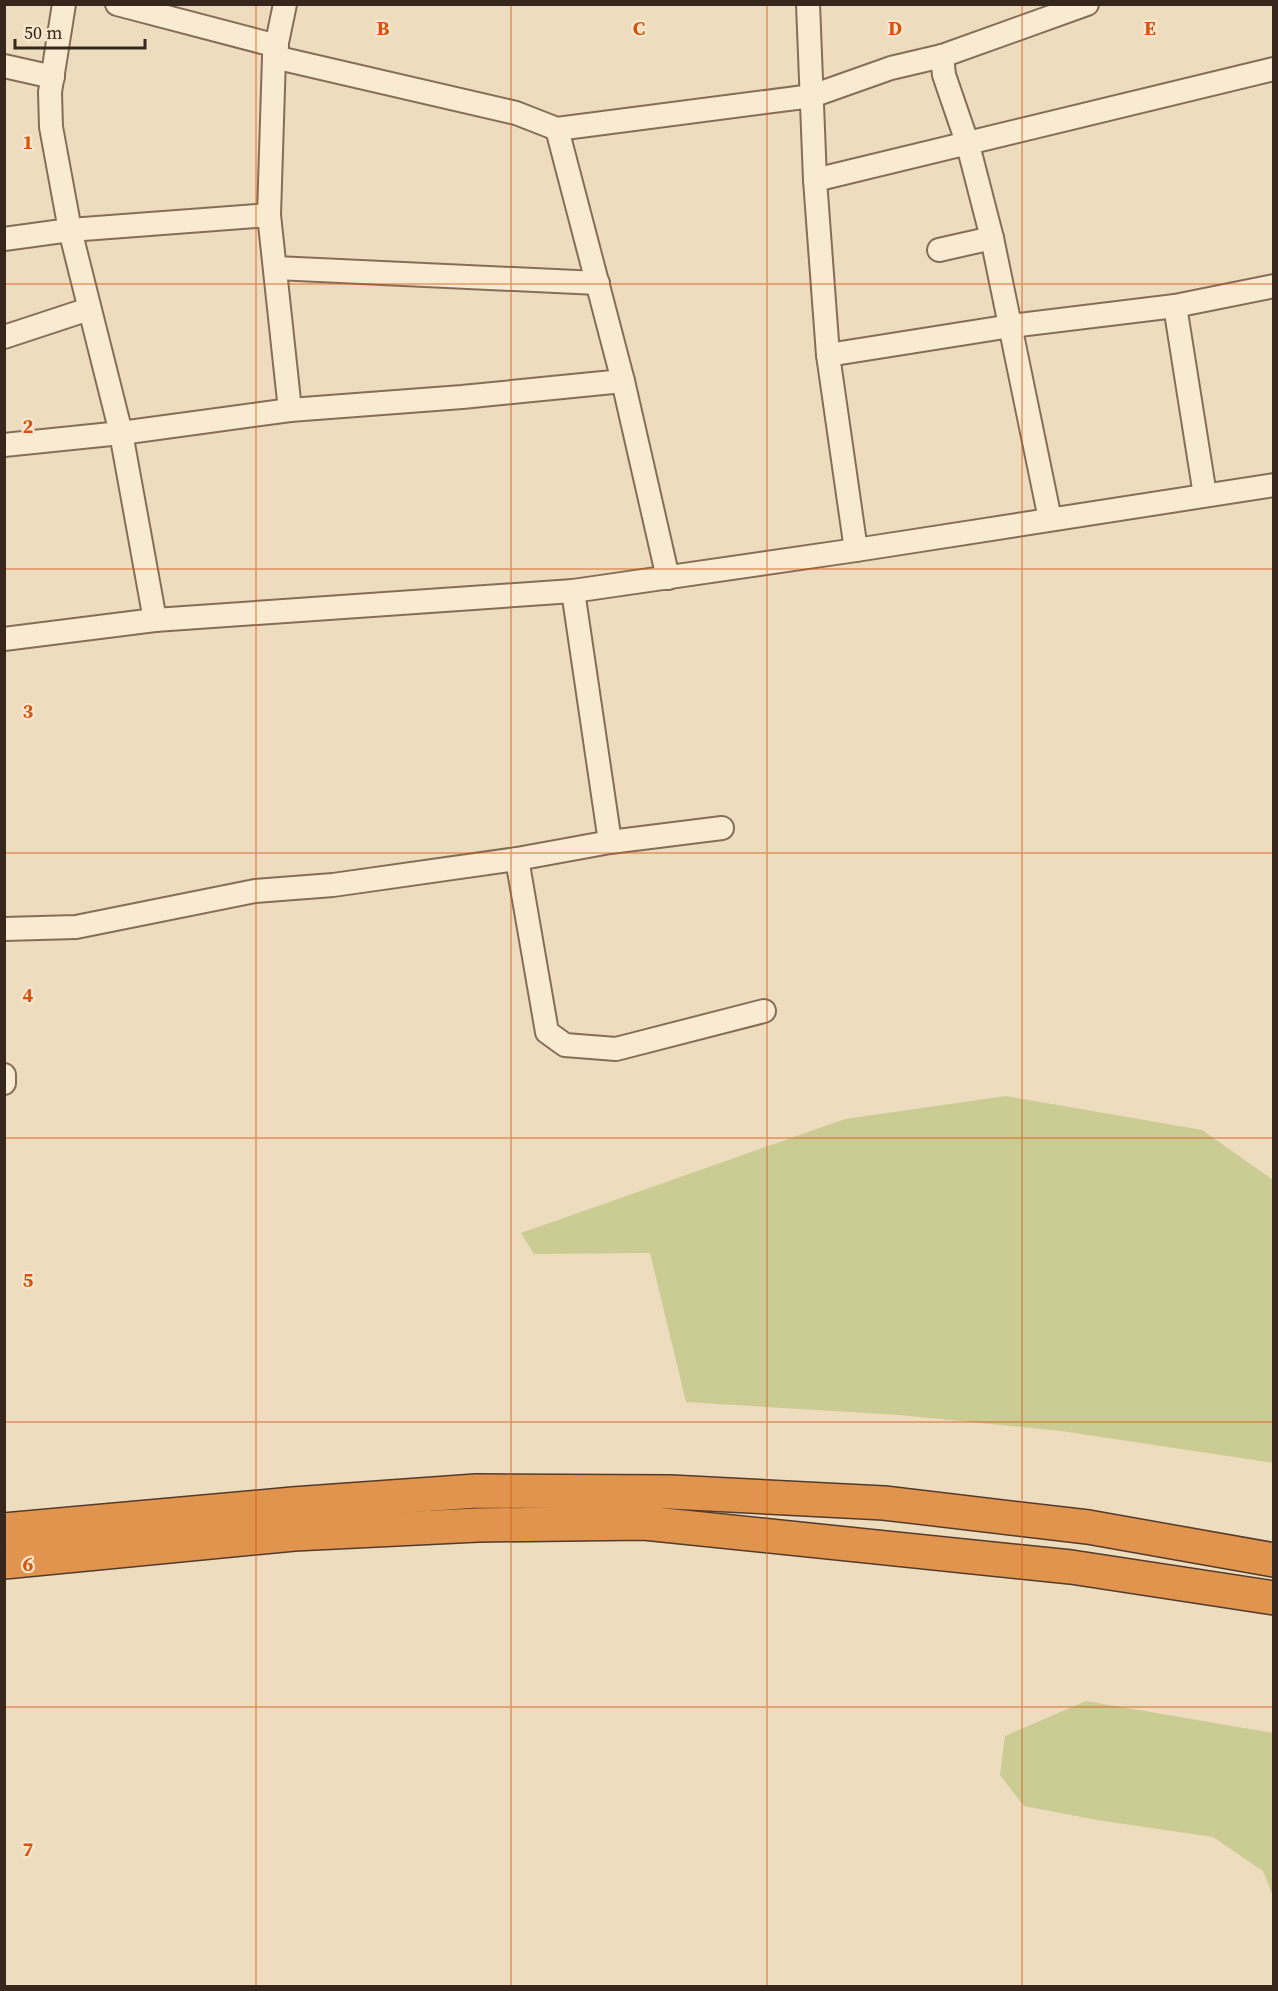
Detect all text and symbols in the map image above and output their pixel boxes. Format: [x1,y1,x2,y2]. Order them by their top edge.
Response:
scale bar [15,12,146,50]
text: B [376,14,390,42]
text: C [633,14,645,42]
text: D [888,14,902,42]
text: E [1144,14,1156,42]
text: 50 m [24,20,62,45]
text: 1 [23,128,33,156]
text: 2 [23,412,34,440]
text: 3 [23,697,34,725]
text: 4 [23,981,34,1009]
text: 5 [23,1266,34,1294]
text: 6 [23,1550,34,1578]
text: 7 [23,1835,34,1863]

